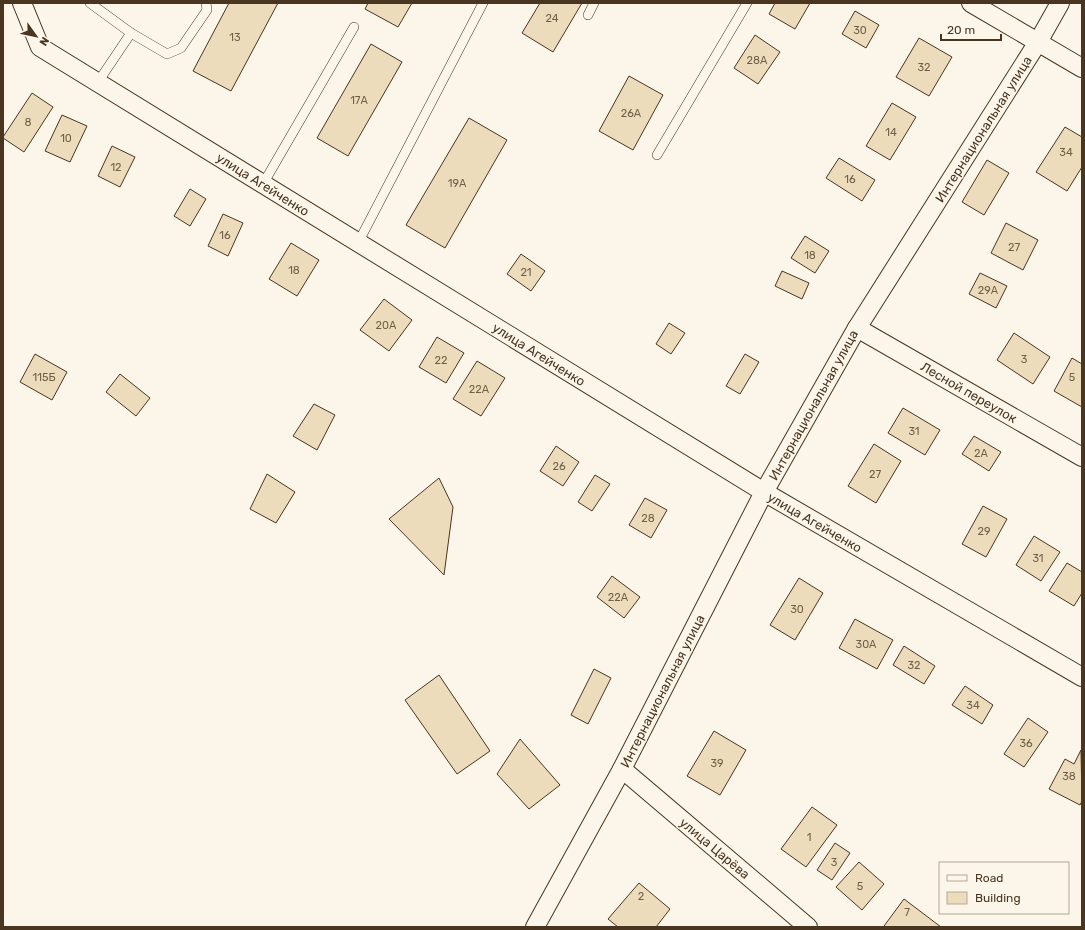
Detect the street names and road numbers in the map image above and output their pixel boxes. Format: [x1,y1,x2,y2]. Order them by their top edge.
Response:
street label: Интернациональная улица [932,53,1035,205]
street label: улица Агейченко [214,150,312,219]
street label: улица Агейченко [490,320,588,389]
street label: Интернациональная улица [766,327,861,483]
street label: Лесной переулок [918,359,1020,426]
street label: улица Агейченко [765,489,865,556]
street label: Интернациональная улица [617,612,708,770]
street label: улица Царёва [677,815,753,882]

